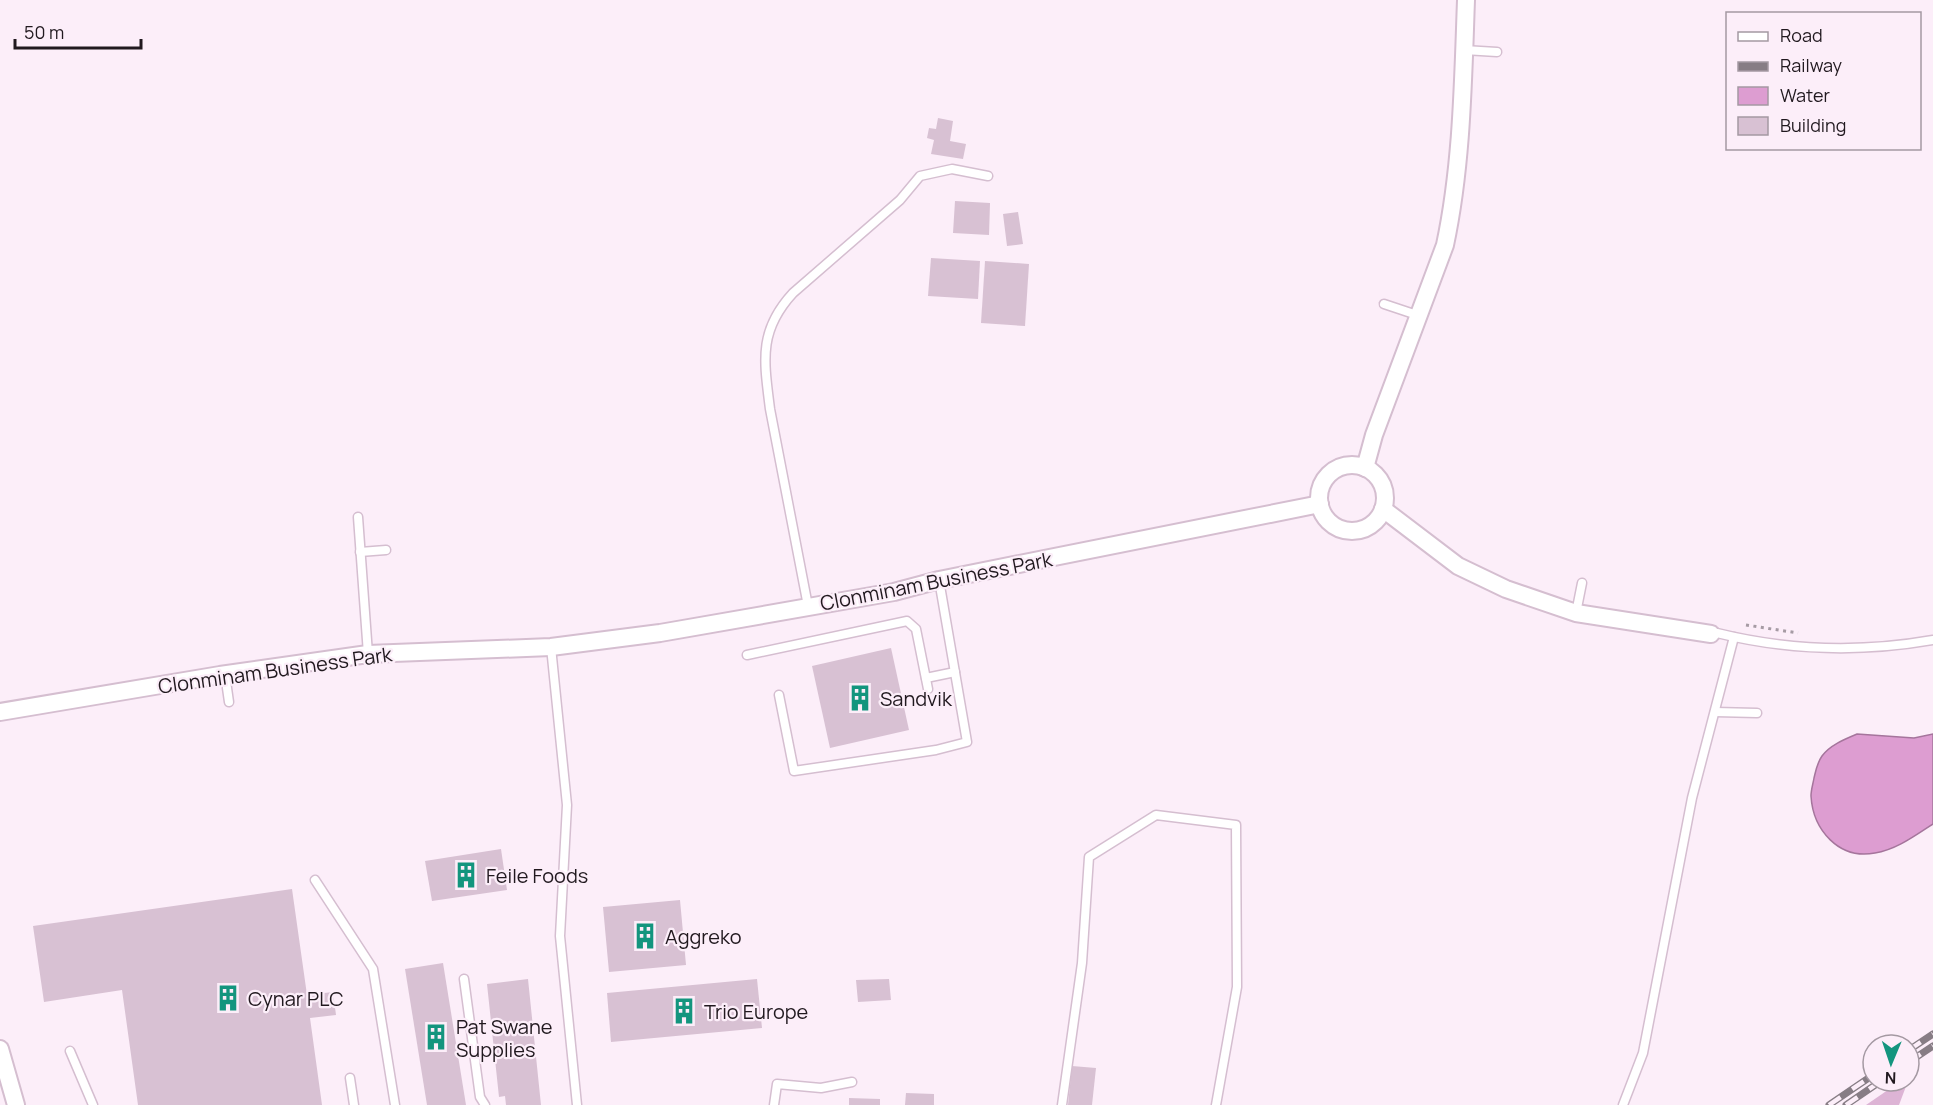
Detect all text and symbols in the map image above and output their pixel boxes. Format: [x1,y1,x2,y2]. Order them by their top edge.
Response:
scale bar [15,12,141,50]
legend [1726,12,1921,150]
text: 50 m [24,20,64,44]
text: Road [1780,23,1823,47]
text: Railway [1780,53,1842,77]
text: Water [1780,83,1830,107]
text: Building [1780,113,1846,137]
street label: Clonminam Business Park [818,545,1055,617]
street label: Clonminam Business Park [156,640,395,700]
building icon: Sandvik [845,683,875,713]
place label: Sandvik [880,685,953,712]
building icon: Feile Foods [451,860,481,890]
place label: Feile Foods [486,862,588,889]
building icon: Aggreko [630,921,660,951]
place label: Aggreko [665,923,742,950]
building icon: Cynar PLC [213,983,243,1013]
place label: Cynar PLC [248,985,344,1012]
building icon: Trio Europe [669,996,699,1026]
place label: Trio Europe [704,998,808,1025]
place label: Pat Swane Supplies [456,1013,552,1063]
building icon: Pat Swane Supplies [421,1022,451,1052]
north arrow [1861,1033,1921,1093]
text: N [1884,1067,1897,1089]

